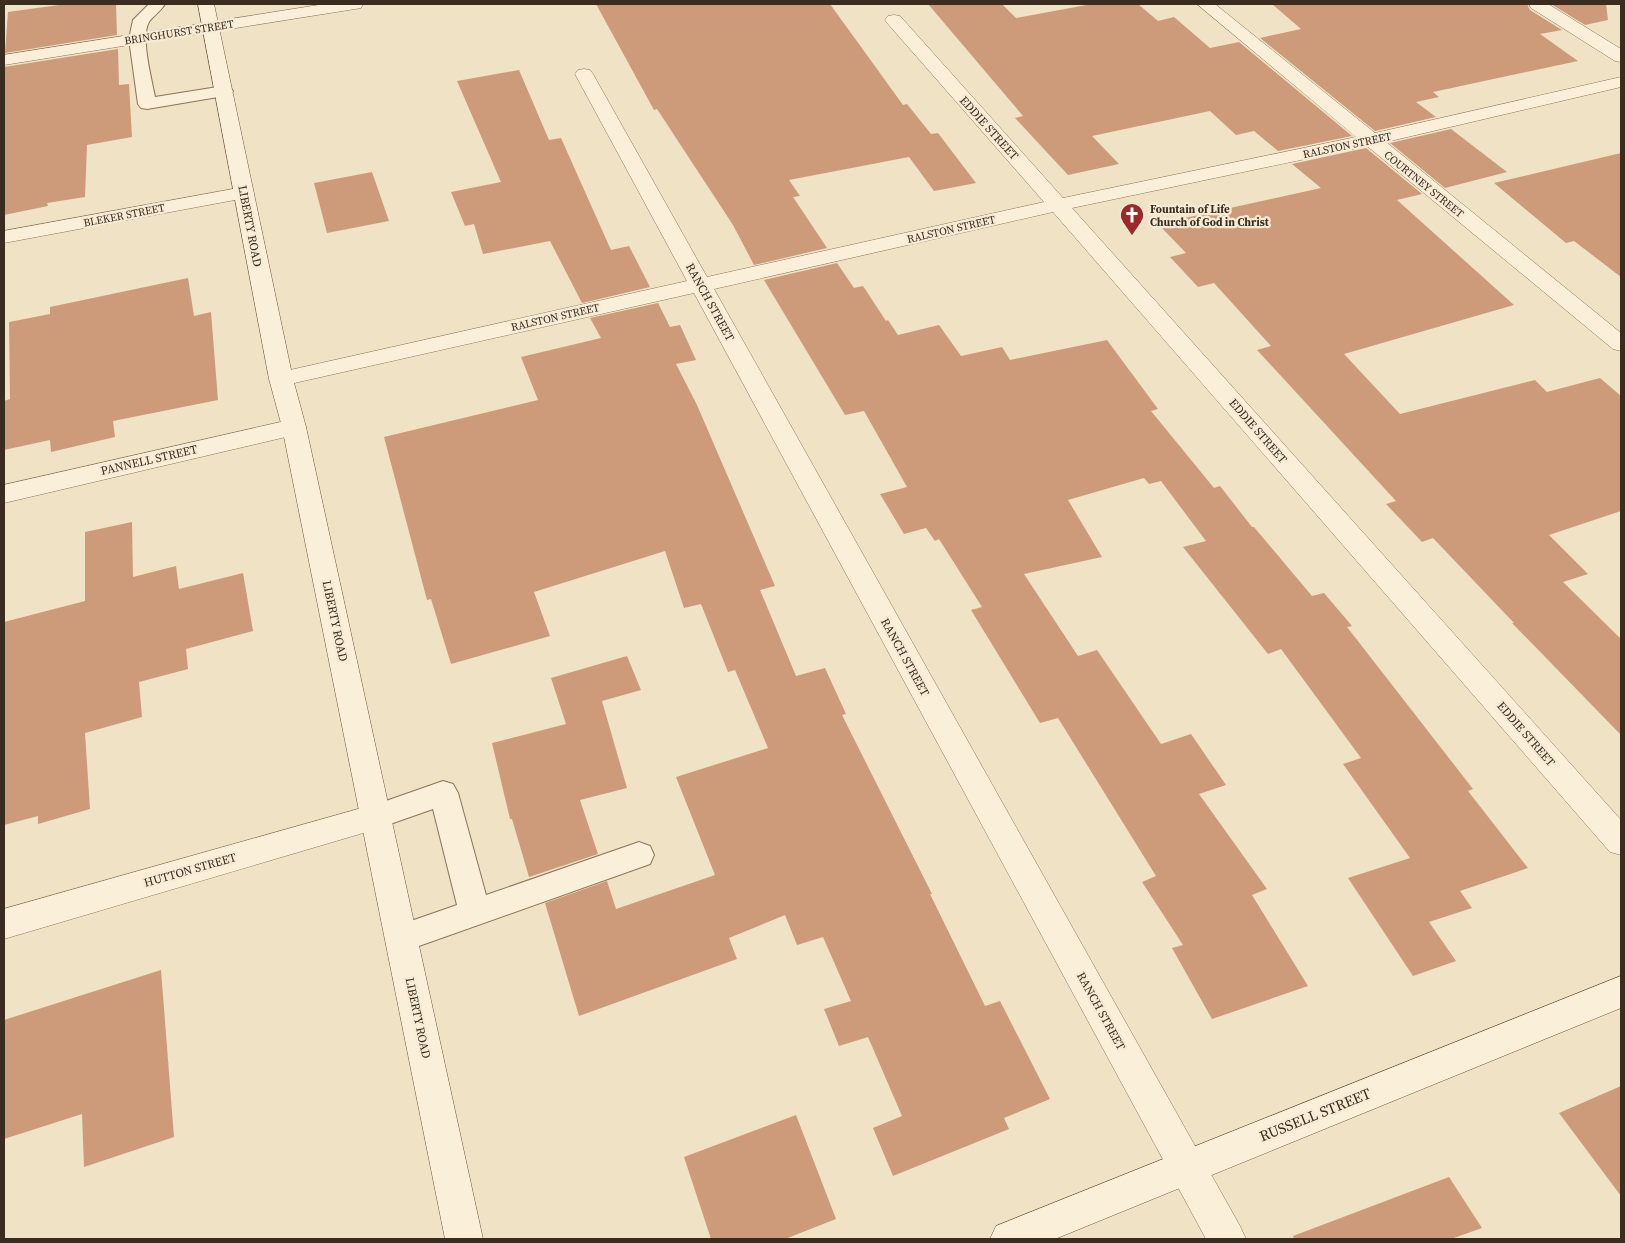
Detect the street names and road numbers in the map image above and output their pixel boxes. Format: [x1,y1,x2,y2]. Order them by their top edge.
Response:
street label: BRINGHURST STREET [123,16,235,49]
street label: EDDIE STREET [956,93,1022,164]
street label: RALSTON STREET [1301,129,1393,162]
street label: COURTNEY STREET [1381,148,1467,221]
street label: LIBERTY ROAD [234,184,266,268]
street label: BLEKER STREET [82,200,166,231]
street label: RALSTON STREET [905,212,997,247]
street label: RANCH STREET [682,260,738,345]
street label: RALSTON STREET [509,300,601,335]
street label: EDDIE STREET [1225,395,1291,467]
street label: PANNELL STREET [99,441,200,479]
street label: LIBERTY ROAD [319,579,351,663]
street label: RANCH STREET [877,615,933,700]
street label: EDDIE STREET [1493,698,1559,770]
street label: HUTTON STREET [142,849,239,891]
street label: RANCH STREET [1073,969,1129,1054]
street label: LIBERTY ROAD [402,976,434,1060]
street label: RUSSELL STREET [1256,1083,1374,1146]

